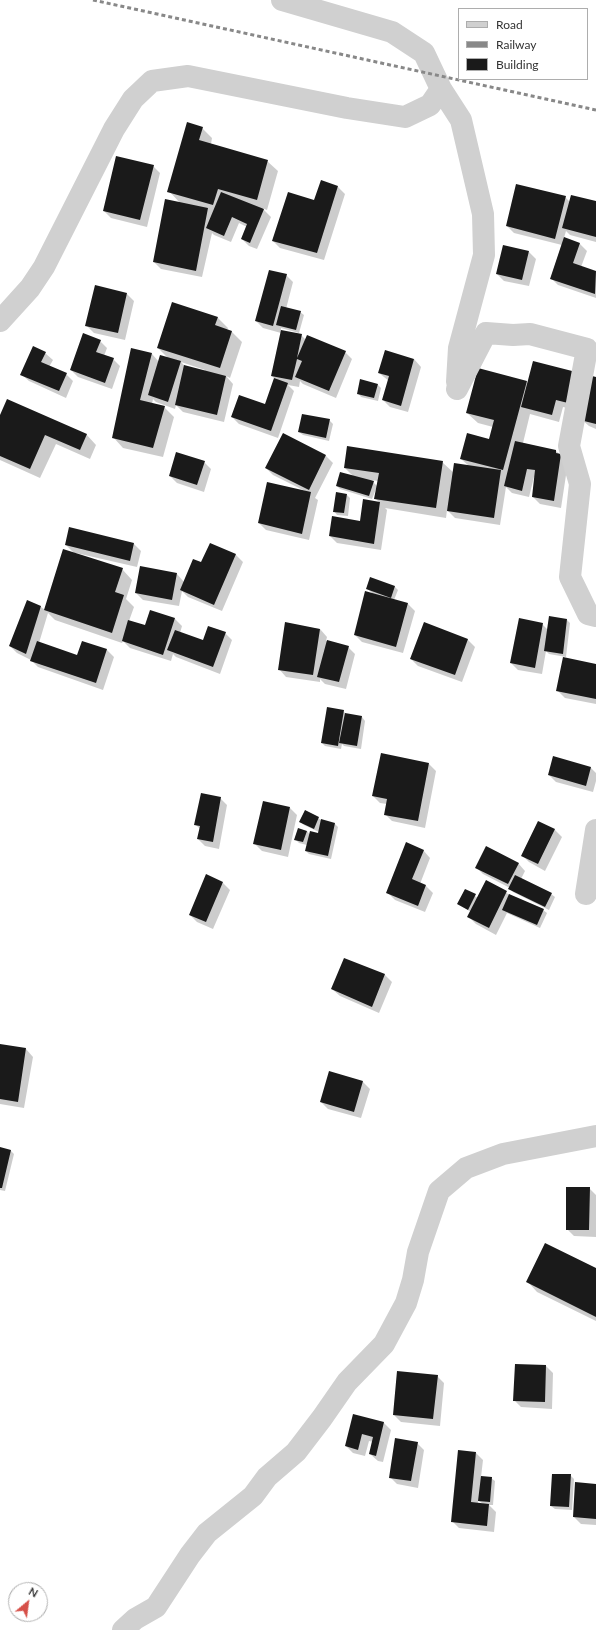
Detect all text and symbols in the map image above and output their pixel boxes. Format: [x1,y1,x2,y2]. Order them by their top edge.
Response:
legend [458,8,588,80]
text: Road [496,17,523,32]
text: Railway [496,37,536,52]
text: Building [496,57,539,72]
north arrow [8,1582,48,1622]
text: N [27,1584,40,1600]

